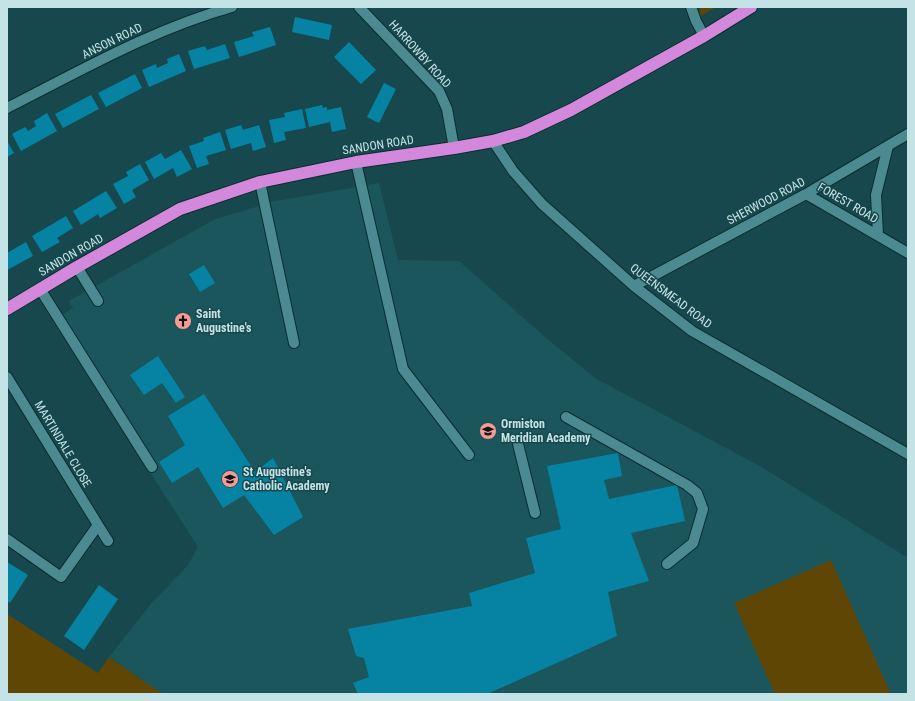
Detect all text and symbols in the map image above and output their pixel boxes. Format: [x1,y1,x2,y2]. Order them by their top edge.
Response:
street label: HARROWBY ROAD [386,17,454,91]
street label: ANSON ROAD [80,20,145,62]
street label: SANDON ROAD [341,132,415,158]
street label: SHERWOOD ROAD [725,174,808,227]
street label: FOREST ROAD [815,180,881,226]
street label: SANDON ROAD [36,231,106,279]
street label: QUEENSMEAD ROAD [628,261,715,331]
place label: Saint Augustine's [196,307,252,335]
church icon: Saint Augustine's [173,311,193,331]
street label: MARTINDALE CLOSE [32,398,94,490]
place label: Ormiston Meridian Academy [501,417,591,445]
school or university icon: Ormiston Meridian Academy [478,421,498,441]
place label: St Augustine's Catholic Academy [243,465,330,493]
school or university icon: St Augustine's Catholic Academy [220,469,240,489]

